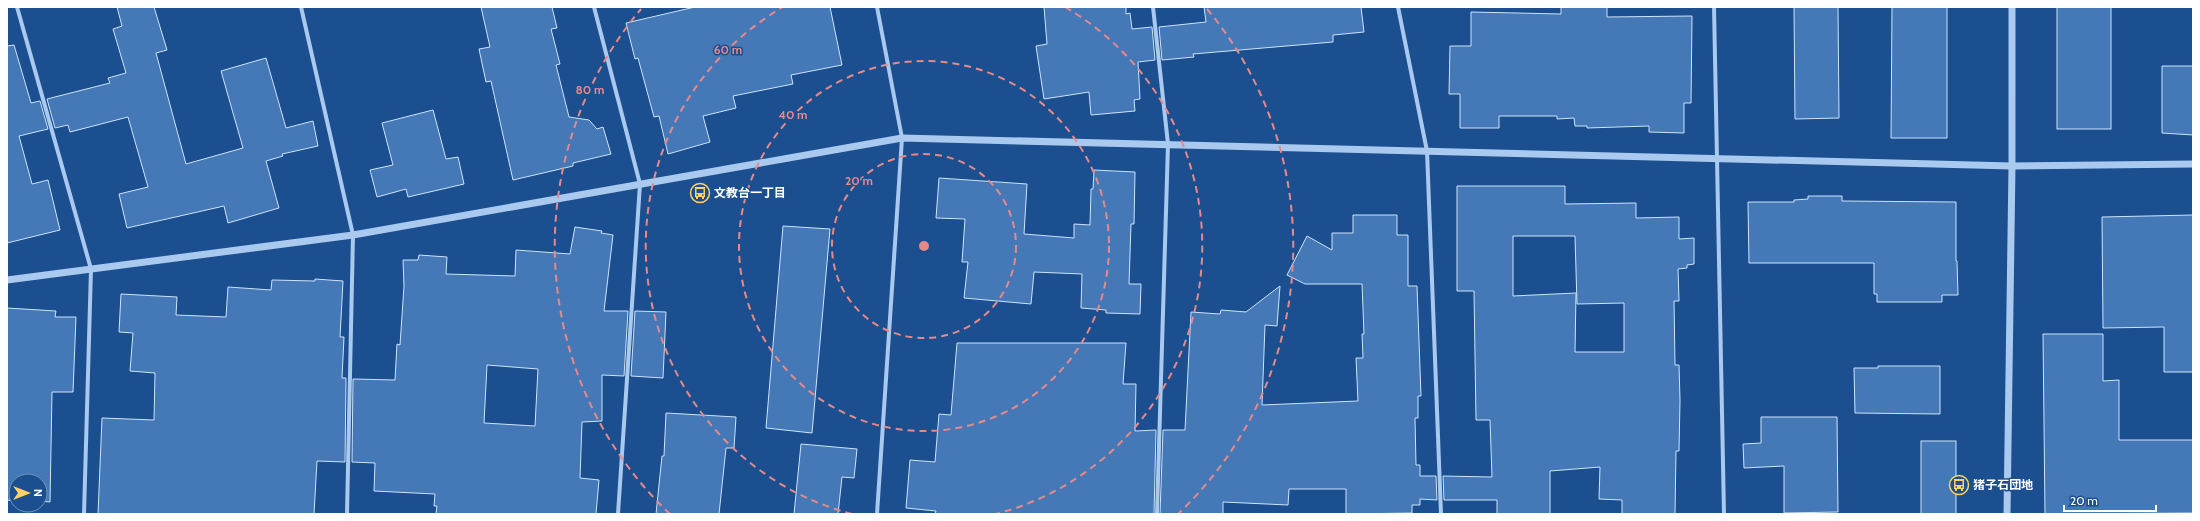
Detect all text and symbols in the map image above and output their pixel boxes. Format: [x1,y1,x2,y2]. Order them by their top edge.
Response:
text: 60 m [714,42,742,57]
text: 80 m [576,82,604,97]
text: 40 m [778,107,808,122]
text: 20 m [845,173,873,188]
bus stop icon: 文教台一丁目 [689,182,711,204]
place label: 文教台一丁目 [714,185,786,200]
centre of rings [917,239,931,253]
north arrow [8,473,48,513]
bus stop icon: 猪子石団地 [1948,474,1970,496]
place label: 猪子石団地 [1973,477,2033,492]
scale bar [2064,487,2156,513]
text: N [31,489,45,497]
text: 20 m [2070,493,2098,508]

